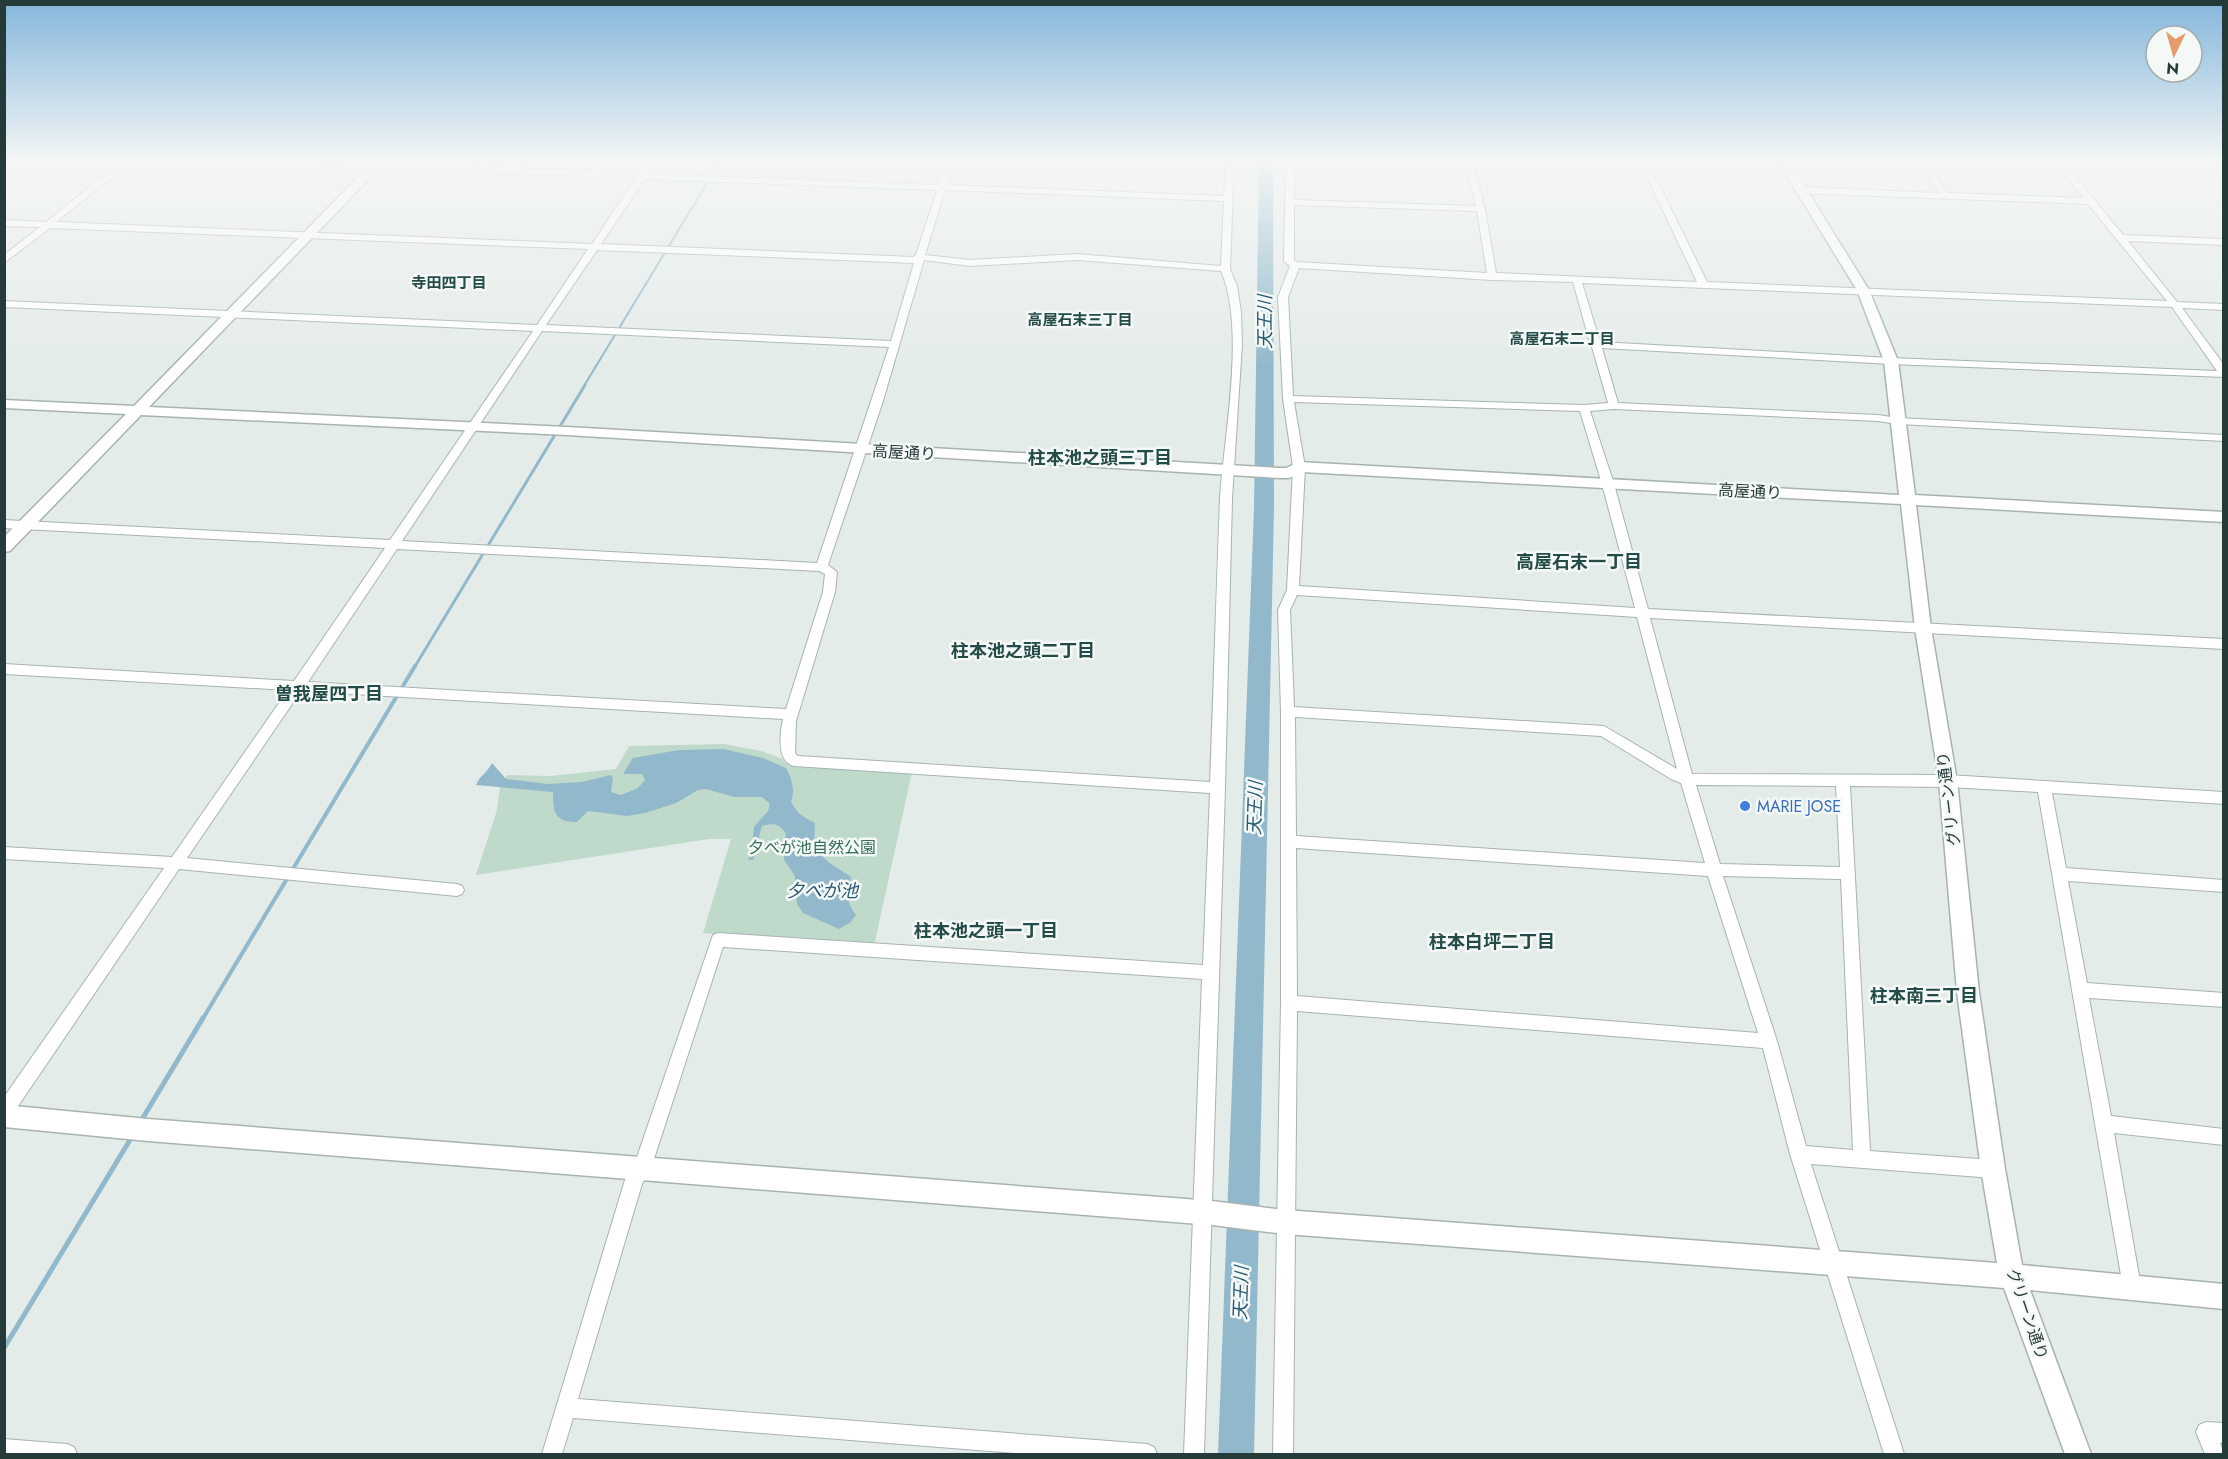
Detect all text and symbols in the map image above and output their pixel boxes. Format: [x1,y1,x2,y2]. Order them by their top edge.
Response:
north arrow [2144,24,2204,84]
text: N [2165,56,2180,80]
district label: 寺田四丁目 [411,272,487,294]
water label: 天王川 [1252,293,1278,349]
district label: 高屋石末三丁目 [1027,309,1133,331]
district label: 高屋石末二丁目 [1509,328,1615,350]
street label: 高屋通り [871,439,937,466]
district label: 柱本池之頭三丁目 [1028,445,1172,471]
street label: 高屋通り [1717,478,1783,505]
district label: 高屋石末一丁目 [1516,549,1642,575]
district label: 柱本池之頭二丁目 [951,638,1095,664]
district label: 曽我屋四丁目 [275,681,383,707]
street label: グリーン通り [1931,750,1966,848]
water label: 天王川 [1241,779,1269,835]
place label: MARIE JOSE [1757,795,1841,818]
marker: MARIE JOSE [1738,799,1752,813]
park label: 夕べが池自然公園 [748,836,876,859]
water label: 夕べが池 [786,878,860,904]
district label: 柱本池之頭一丁目 [914,918,1058,944]
district label: 柱本白坪二丁目 [1429,929,1555,955]
district label: 柱本南三丁目 [1870,983,1978,1009]
water label: 天王川 [1227,1264,1255,1320]
street label: グリーン通り [2001,1265,2054,1363]

